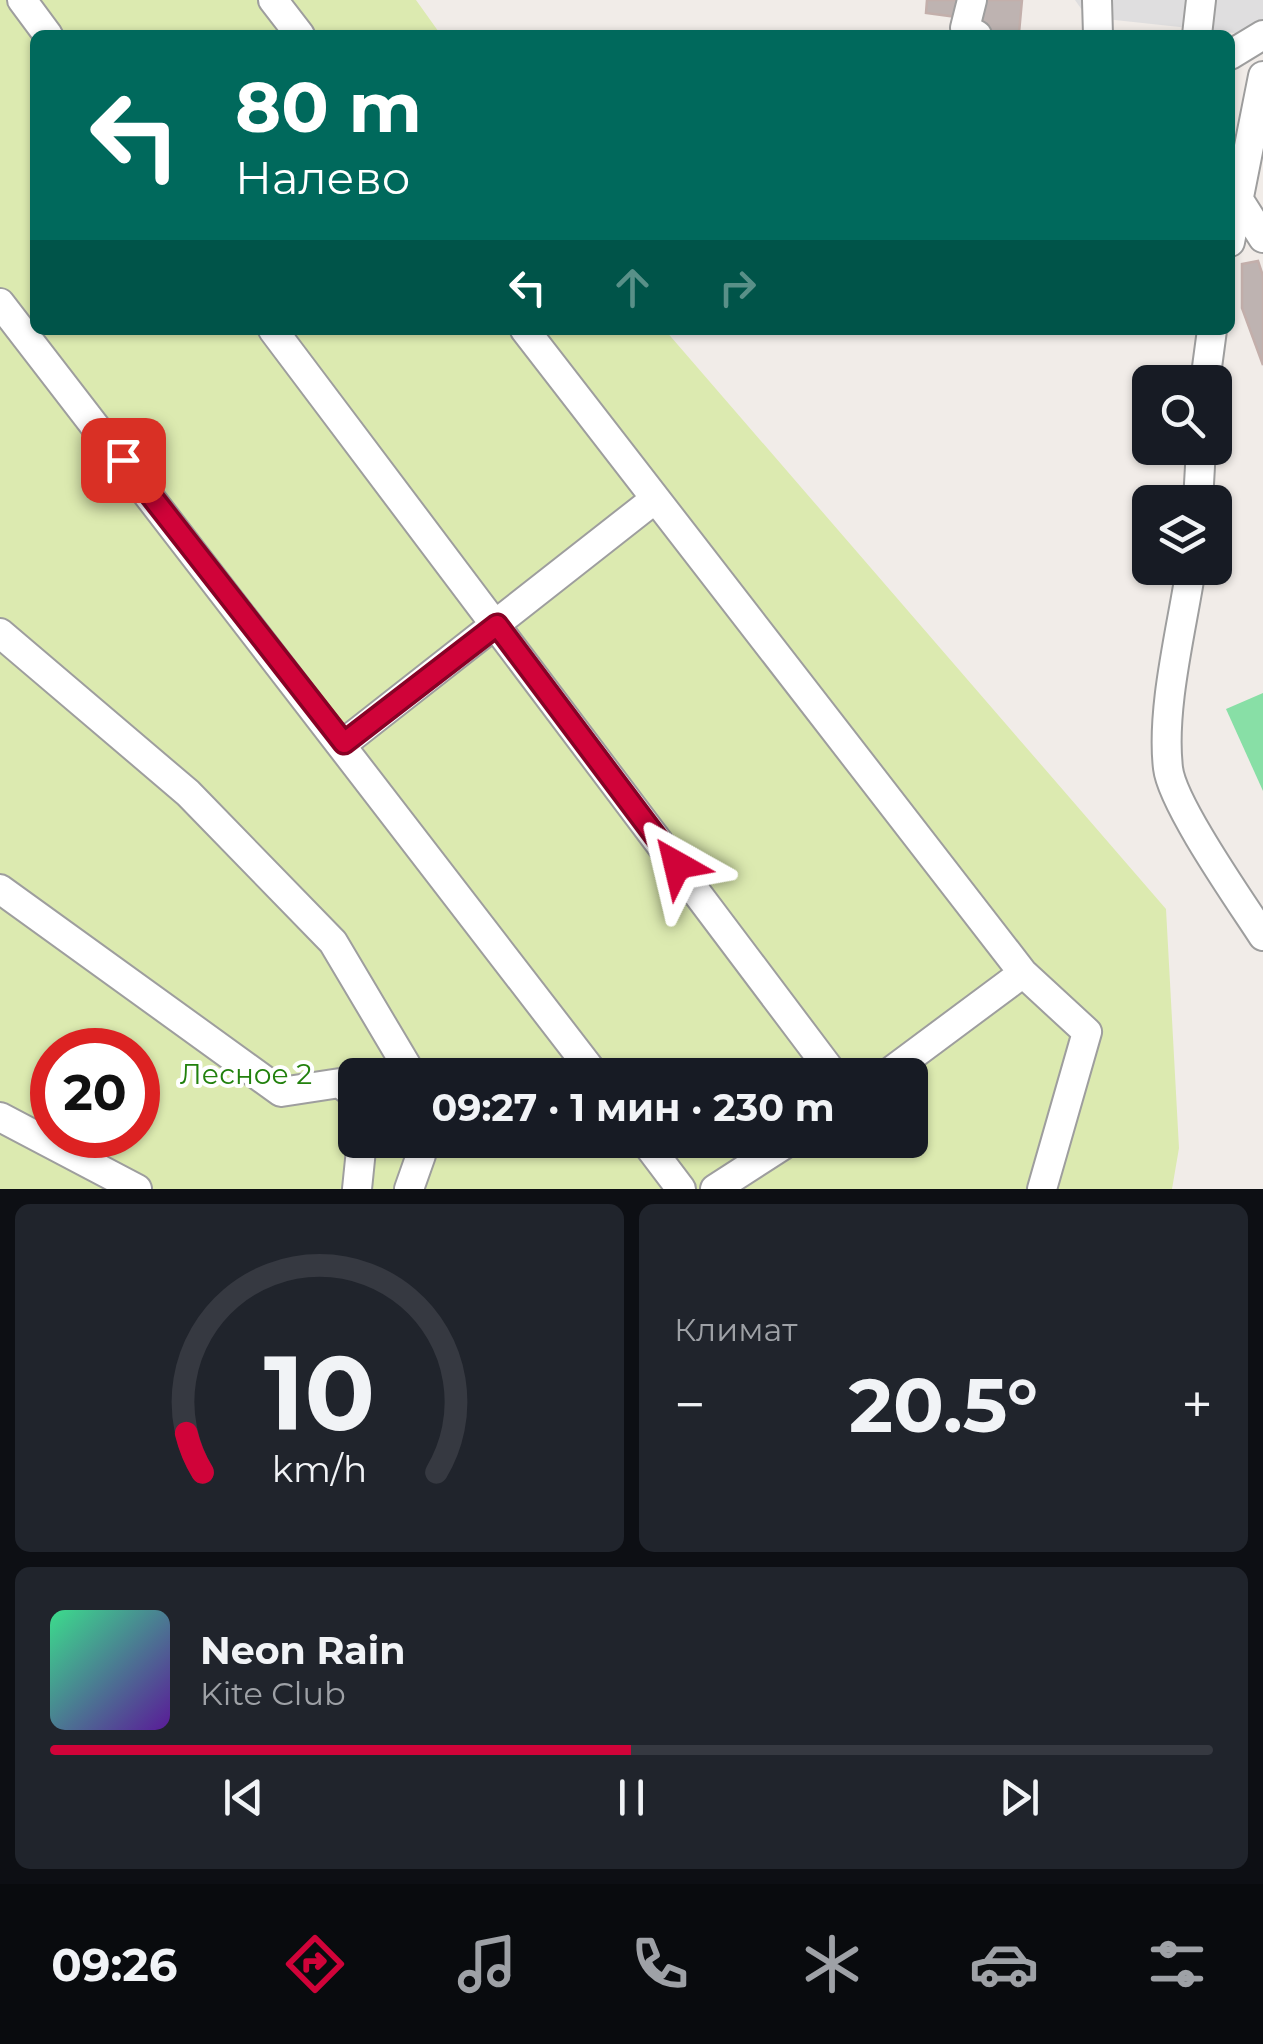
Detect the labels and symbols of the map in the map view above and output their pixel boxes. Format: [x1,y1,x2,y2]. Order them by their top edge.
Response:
pin [81,418,166,503]
position arrow [625,813,729,917]
speed limit sign: 20 [30,1028,160,1158]
park label: Лесное 2 [180,1057,312,1091]

